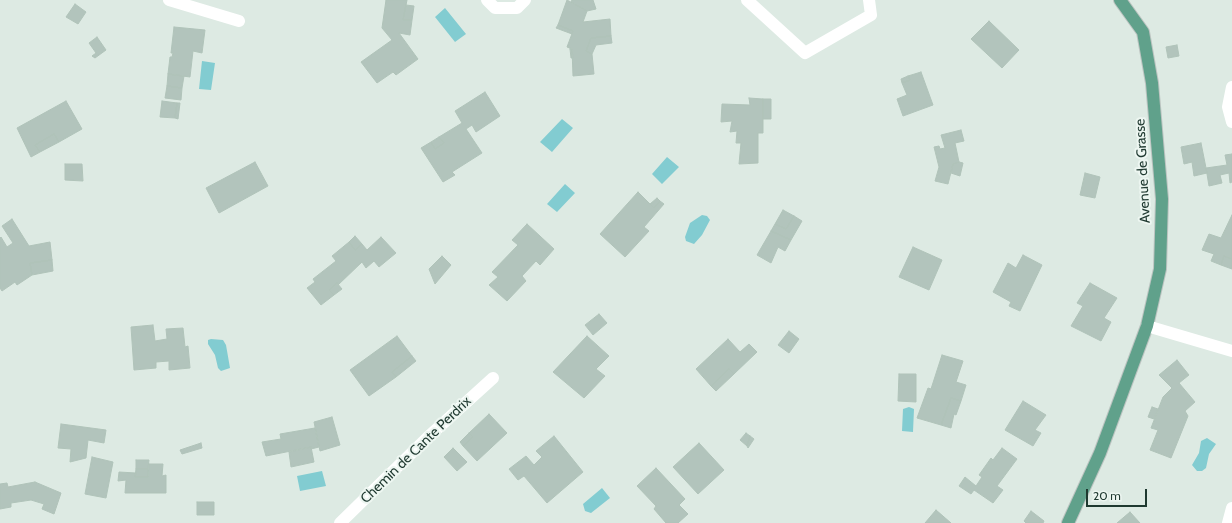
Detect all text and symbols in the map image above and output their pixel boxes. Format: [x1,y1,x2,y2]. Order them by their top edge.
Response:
street label: Avenue de Grasse [1132,118,1154,224]
street label: Chemin de Cante Perdrix [357,393,475,507]
scale bar [1088,481,1149,507]
text: 20 m [1093,488,1121,503]

